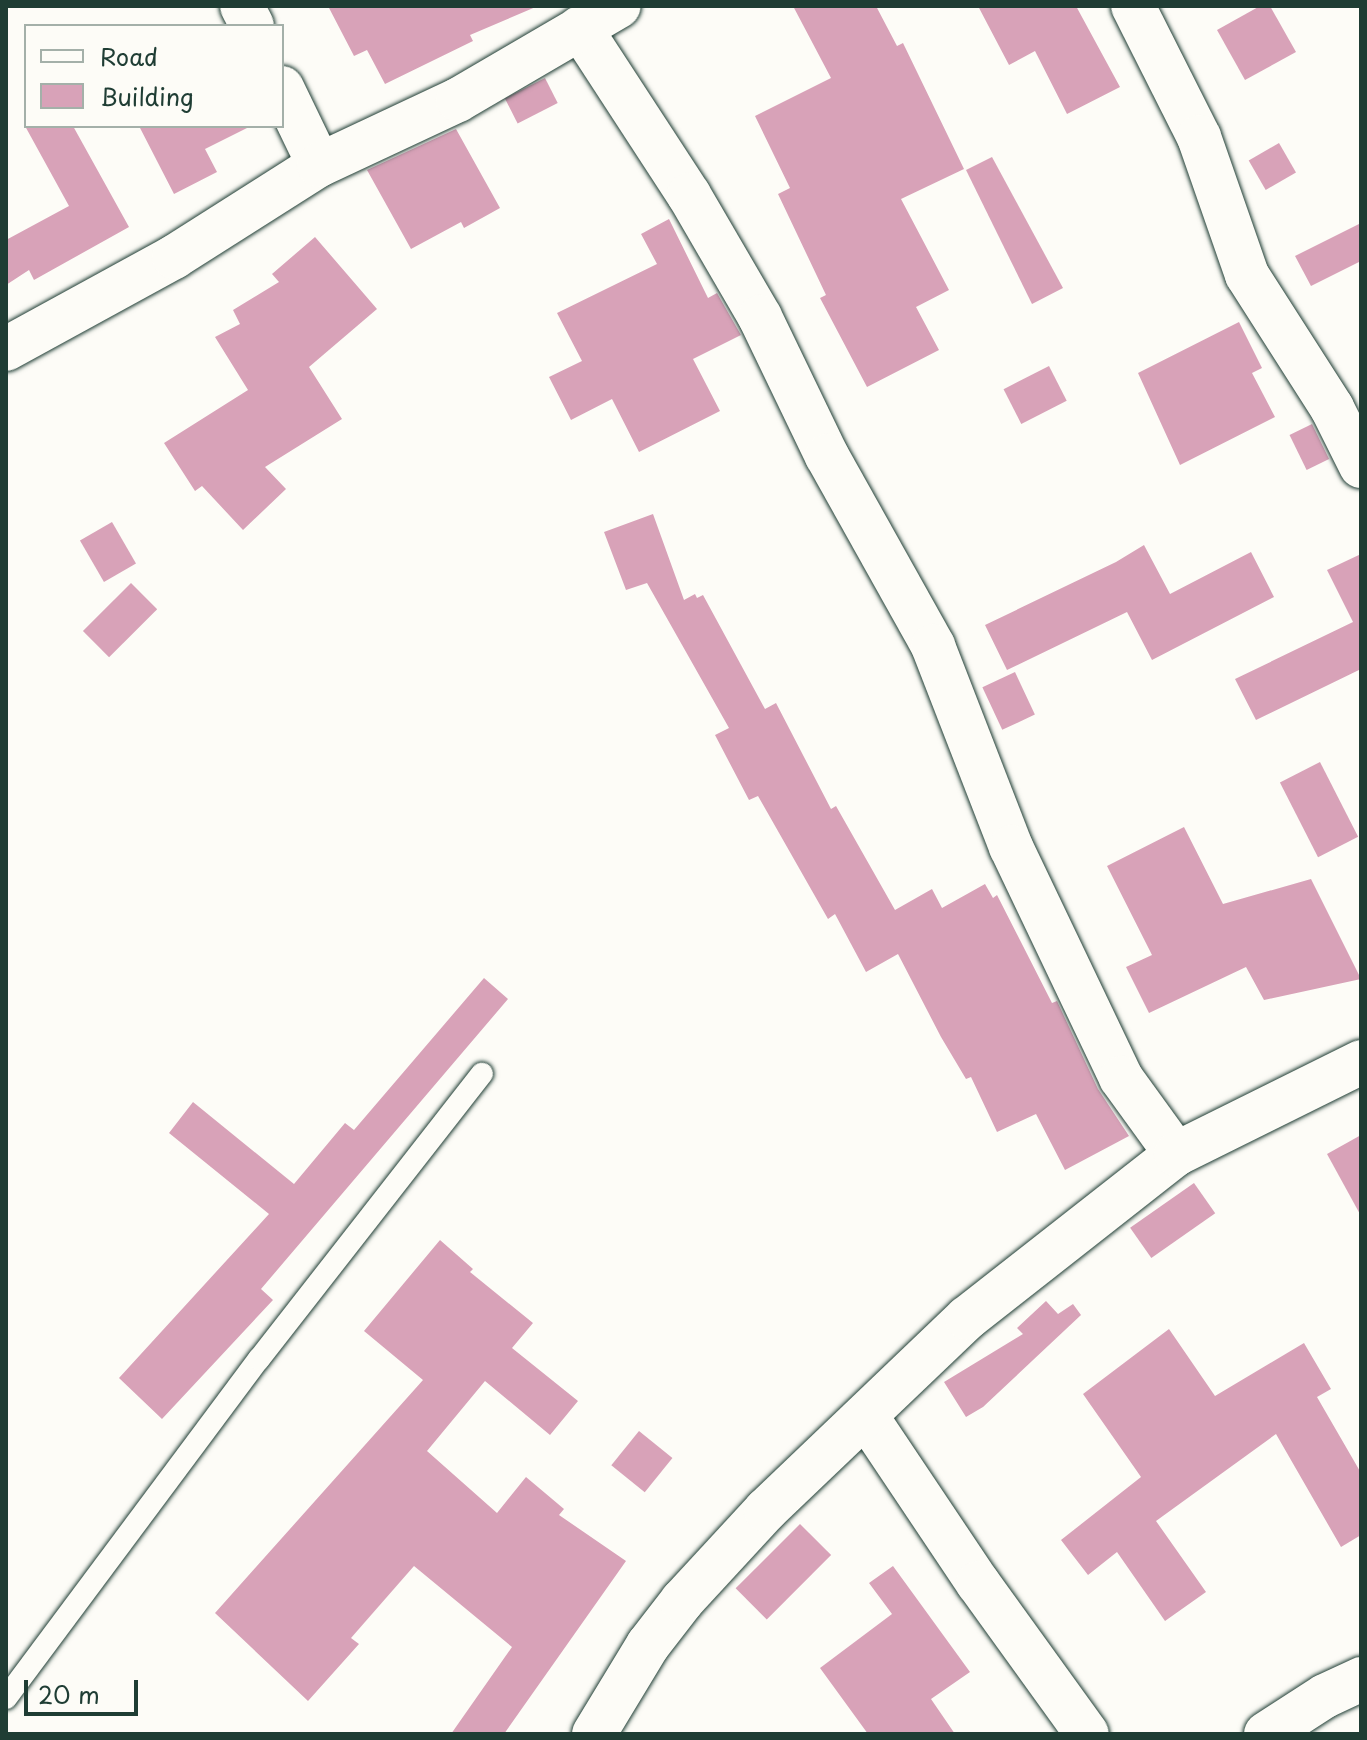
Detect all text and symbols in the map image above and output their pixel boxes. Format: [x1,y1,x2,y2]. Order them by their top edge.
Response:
legend [24,24,284,128]
text: Road [100,38,158,74]
text: Building [100,78,194,114]
scale bar [28,1664,142,1714]
text: 20 m [38,1676,100,1712]

